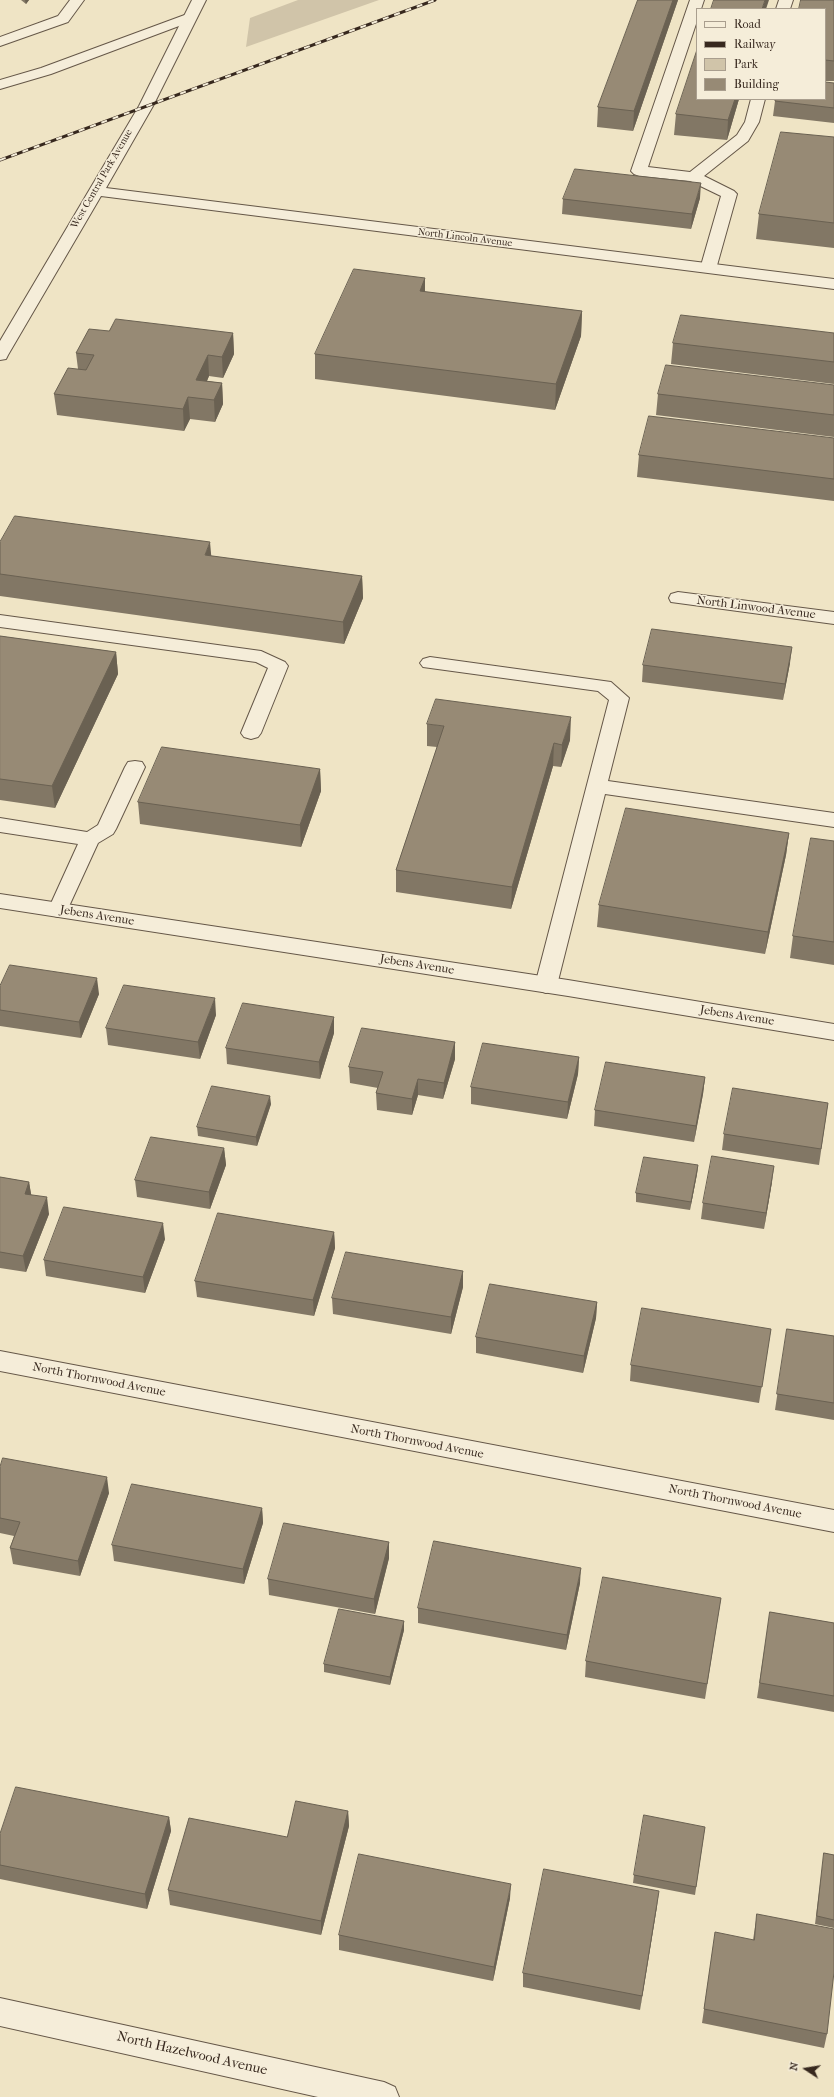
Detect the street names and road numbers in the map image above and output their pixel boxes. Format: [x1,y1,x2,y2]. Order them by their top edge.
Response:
street label: West Central Park Avenue [69,127,135,231]
street label: North Lincoln Avenue [417,226,513,250]
street label: North Linwood Avenue [696,594,816,622]
street label: Jebens Avenue [59,903,135,929]
street label: Jebens Avenue [379,952,455,978]
street label: Jebens Avenue [699,1003,775,1029]
street label: North Thornwood Avenue [31,1360,167,1400]
street label: North Thornwood Avenue [349,1422,485,1462]
street label: North Thornwood Avenue [667,1482,803,1522]
street label: North Hazelwood Avenue [115,2029,269,2079]

